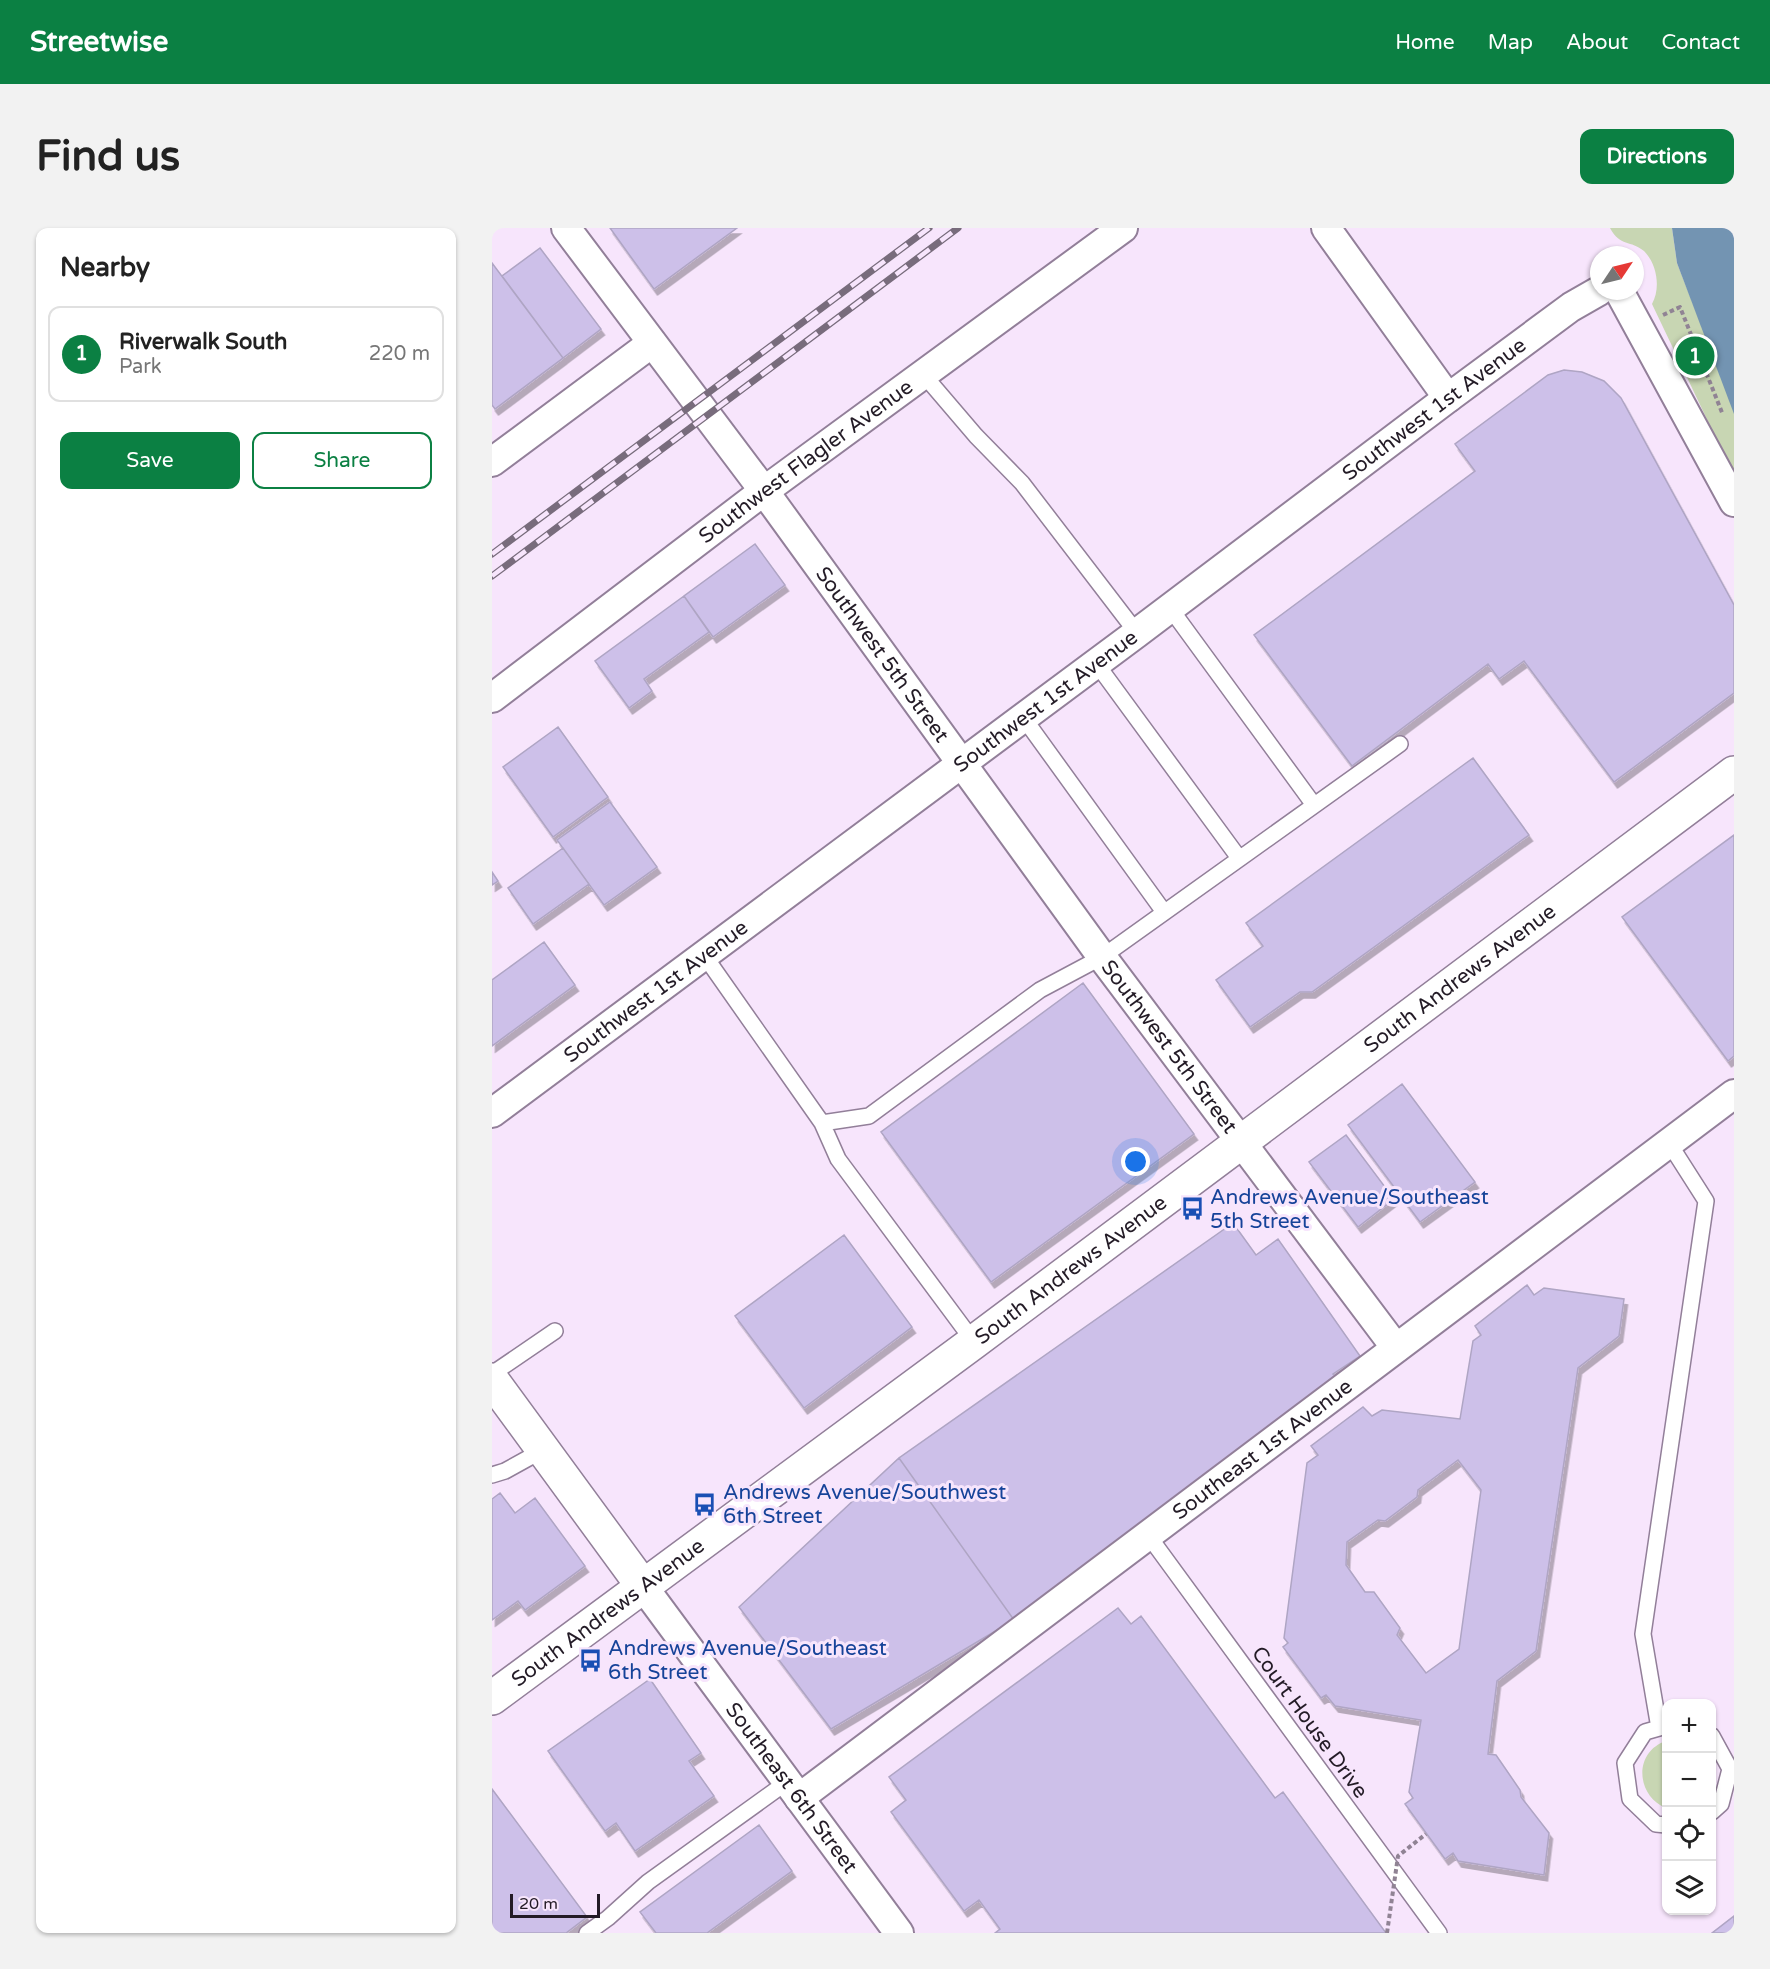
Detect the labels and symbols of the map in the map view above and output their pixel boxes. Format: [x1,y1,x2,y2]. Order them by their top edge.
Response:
north arrow [1590,246,1644,300]
street label: Southwest 1st Avenue [1338,333,1531,486]
pin: 1 [1676,334,1714,378]
street label: Southwest Flagler Avenue [694,374,918,549]
street label: Southwest 5th Street [810,562,954,747]
street label: Southwest 1st Avenue [949,625,1143,778]
street label: South Andrews Avenue [1359,899,1561,1059]
street label: Southwest 1st Avenue [559,915,753,1068]
street label: Southwest 5th Street [1096,955,1242,1139]
your location [1121,1147,1150,1176]
place label: Andrews Avenue/Southeast 5th Street [1210,1185,1489,1234]
street label: South Andrews Avenue [970,1190,1172,1350]
bus stop icon: Andrews Avenue/Southeast 5th Street [1179,1196,1205,1222]
street label: Southeast 1st Avenue [1168,1374,1358,1525]
place label: Andrews Avenue/Southwest 6th Street [723,1480,1006,1529]
bus stop icon: Andrews Avenue/Southwest 6th Street [692,1491,718,1517]
street label: South Andrews Avenue [507,1533,709,1692]
place label: Andrews Avenue/Southeast 6th Street [608,1636,887,1685]
street label: Court House Drive [1246,1641,1373,1803]
bus stop icon: Andrews Avenue/Southeast 6th Street [577,1647,603,1673]
street label: Southeast 6th Street [720,1698,863,1878]
scale bar [510,1891,600,1918]

